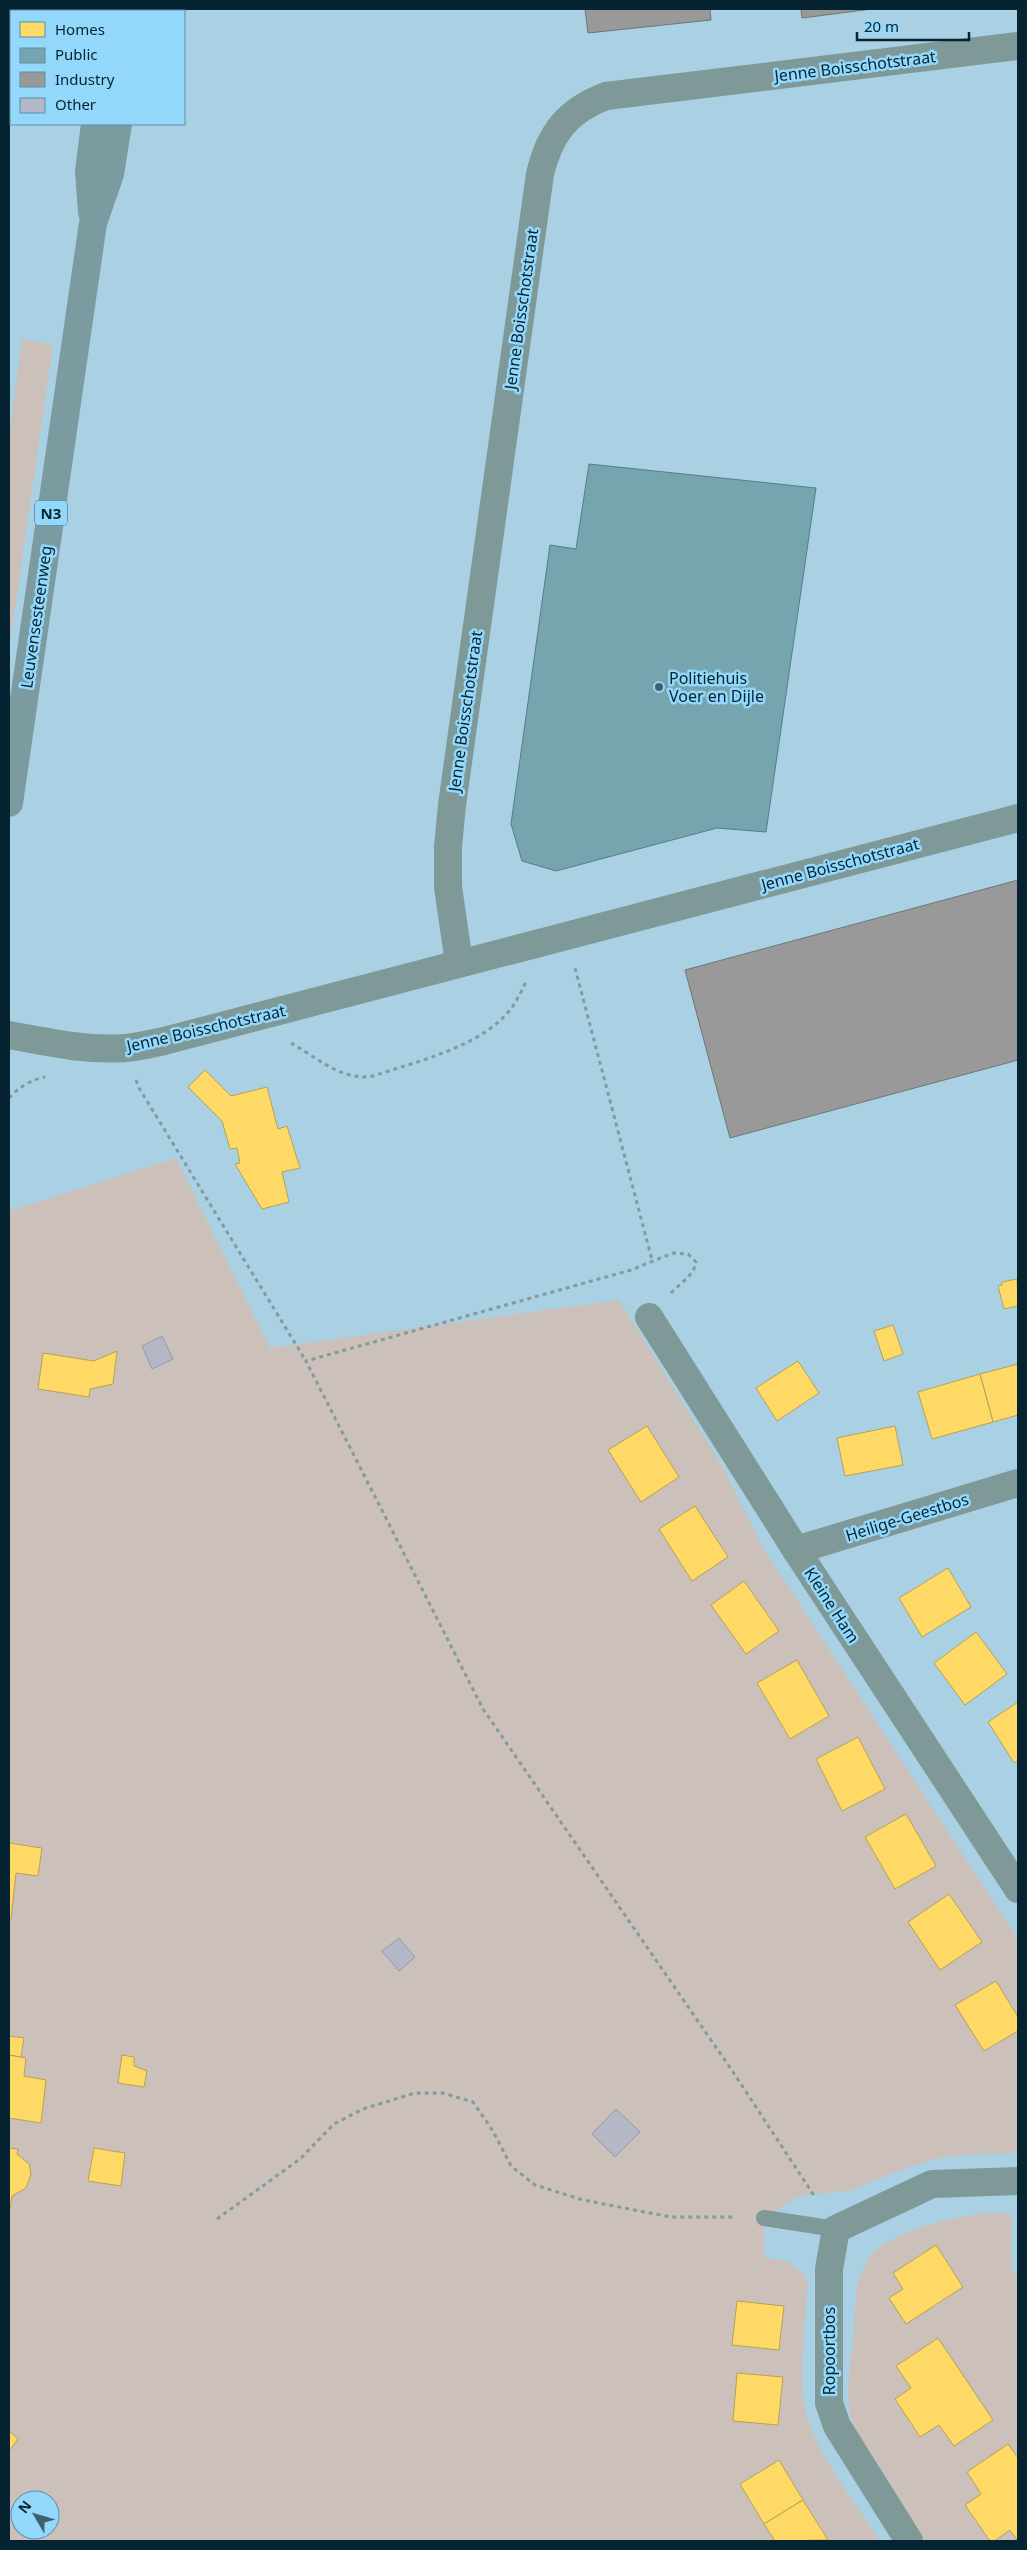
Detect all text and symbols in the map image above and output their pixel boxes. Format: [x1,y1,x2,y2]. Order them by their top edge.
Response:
legend [10,10,185,125]
scale bar [857,10,970,42]
text: 20 m [864,16,899,36]
text: Homes [55,19,105,39]
text: Public [55,44,98,64]
street label: Jenne Boisschotstraat [771,45,937,87]
text: Industry [55,69,115,89]
text: Other [55,94,96,114]
street label: Jenne Boisschotstraat [499,227,543,393]
road number: N3 [35,500,67,526]
street label: Leuvensesteenweg [15,544,57,690]
street label: Jenne Boisschotstraat [443,629,487,795]
place label: Politiehuis Voer en Dijle [669,667,764,707]
marker: Politiehuis Voer en Dijle [653,681,665,693]
street label: Jenne Boisschotstraat [757,832,921,896]
street label: Jenne Boisschotstraat [122,999,288,1057]
street label: Heilige-Geestbos [843,1488,971,1546]
street label: Kleine Ham [799,1563,865,1647]
street label: Ropoortbos [818,2307,840,2395]
north arrow [10,2490,60,2540]
text: N [13,2496,35,2517]

